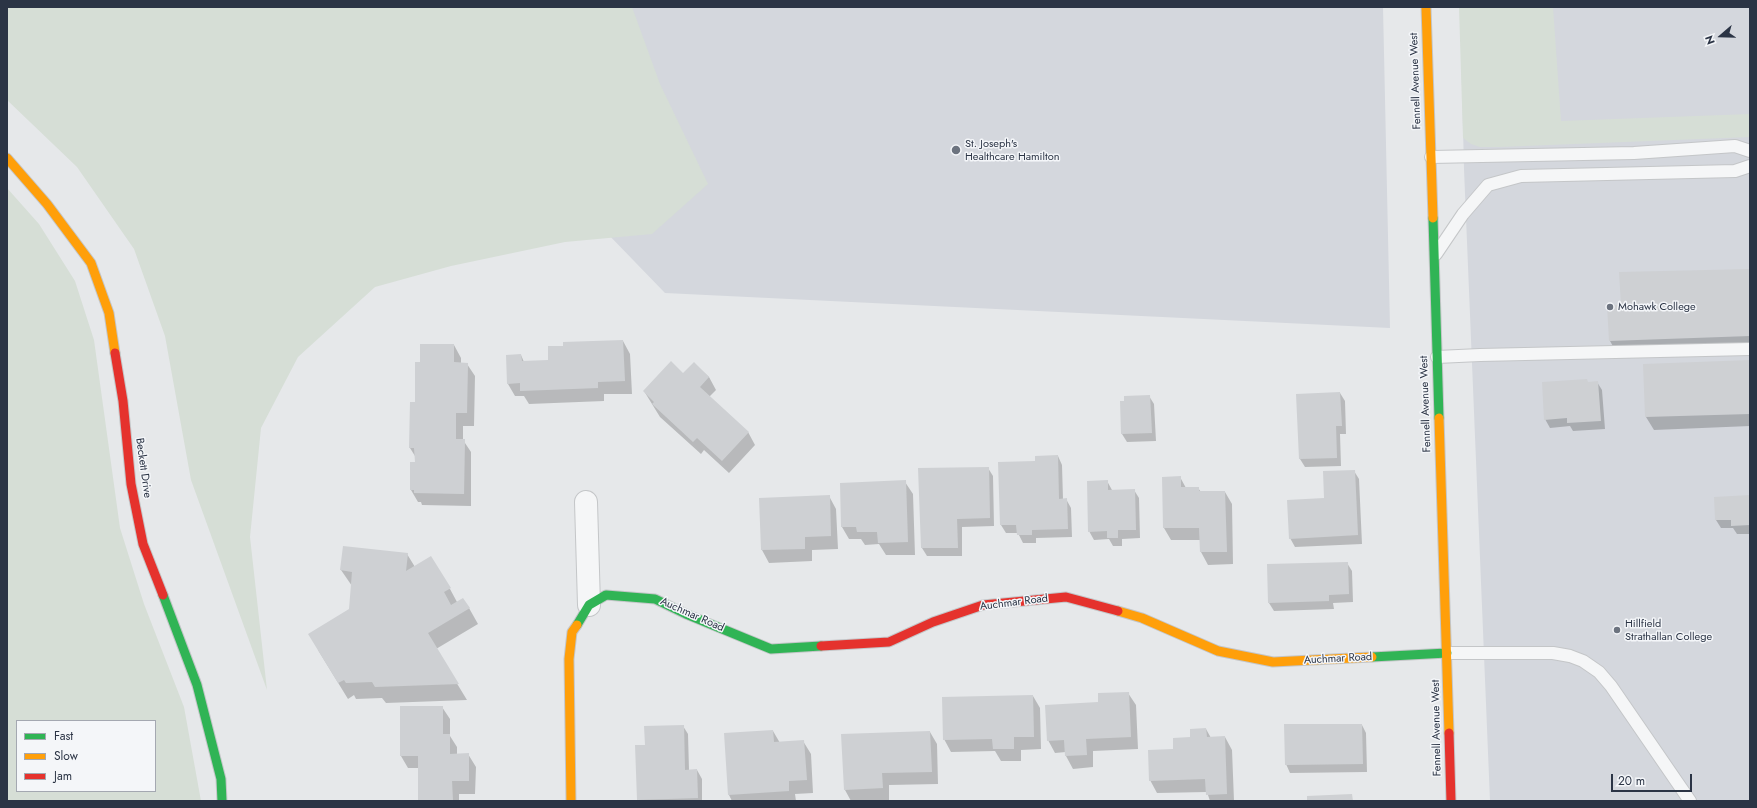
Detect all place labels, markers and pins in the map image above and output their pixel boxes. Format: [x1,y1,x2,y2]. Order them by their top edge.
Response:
place label: St. Joseph's Healthcare Hamilton [965,137,1059,163]
marker: St. Joseph's Healthcare Hamilton [950,144,962,156]
place label: Mohawk College [1618,300,1696,314]
marker: Mohawk College [1605,302,1615,312]
place label: Hillfield Strathallan College [1625,617,1712,643]
marker: Hillfield Strathallan College [1612,625,1622,635]

